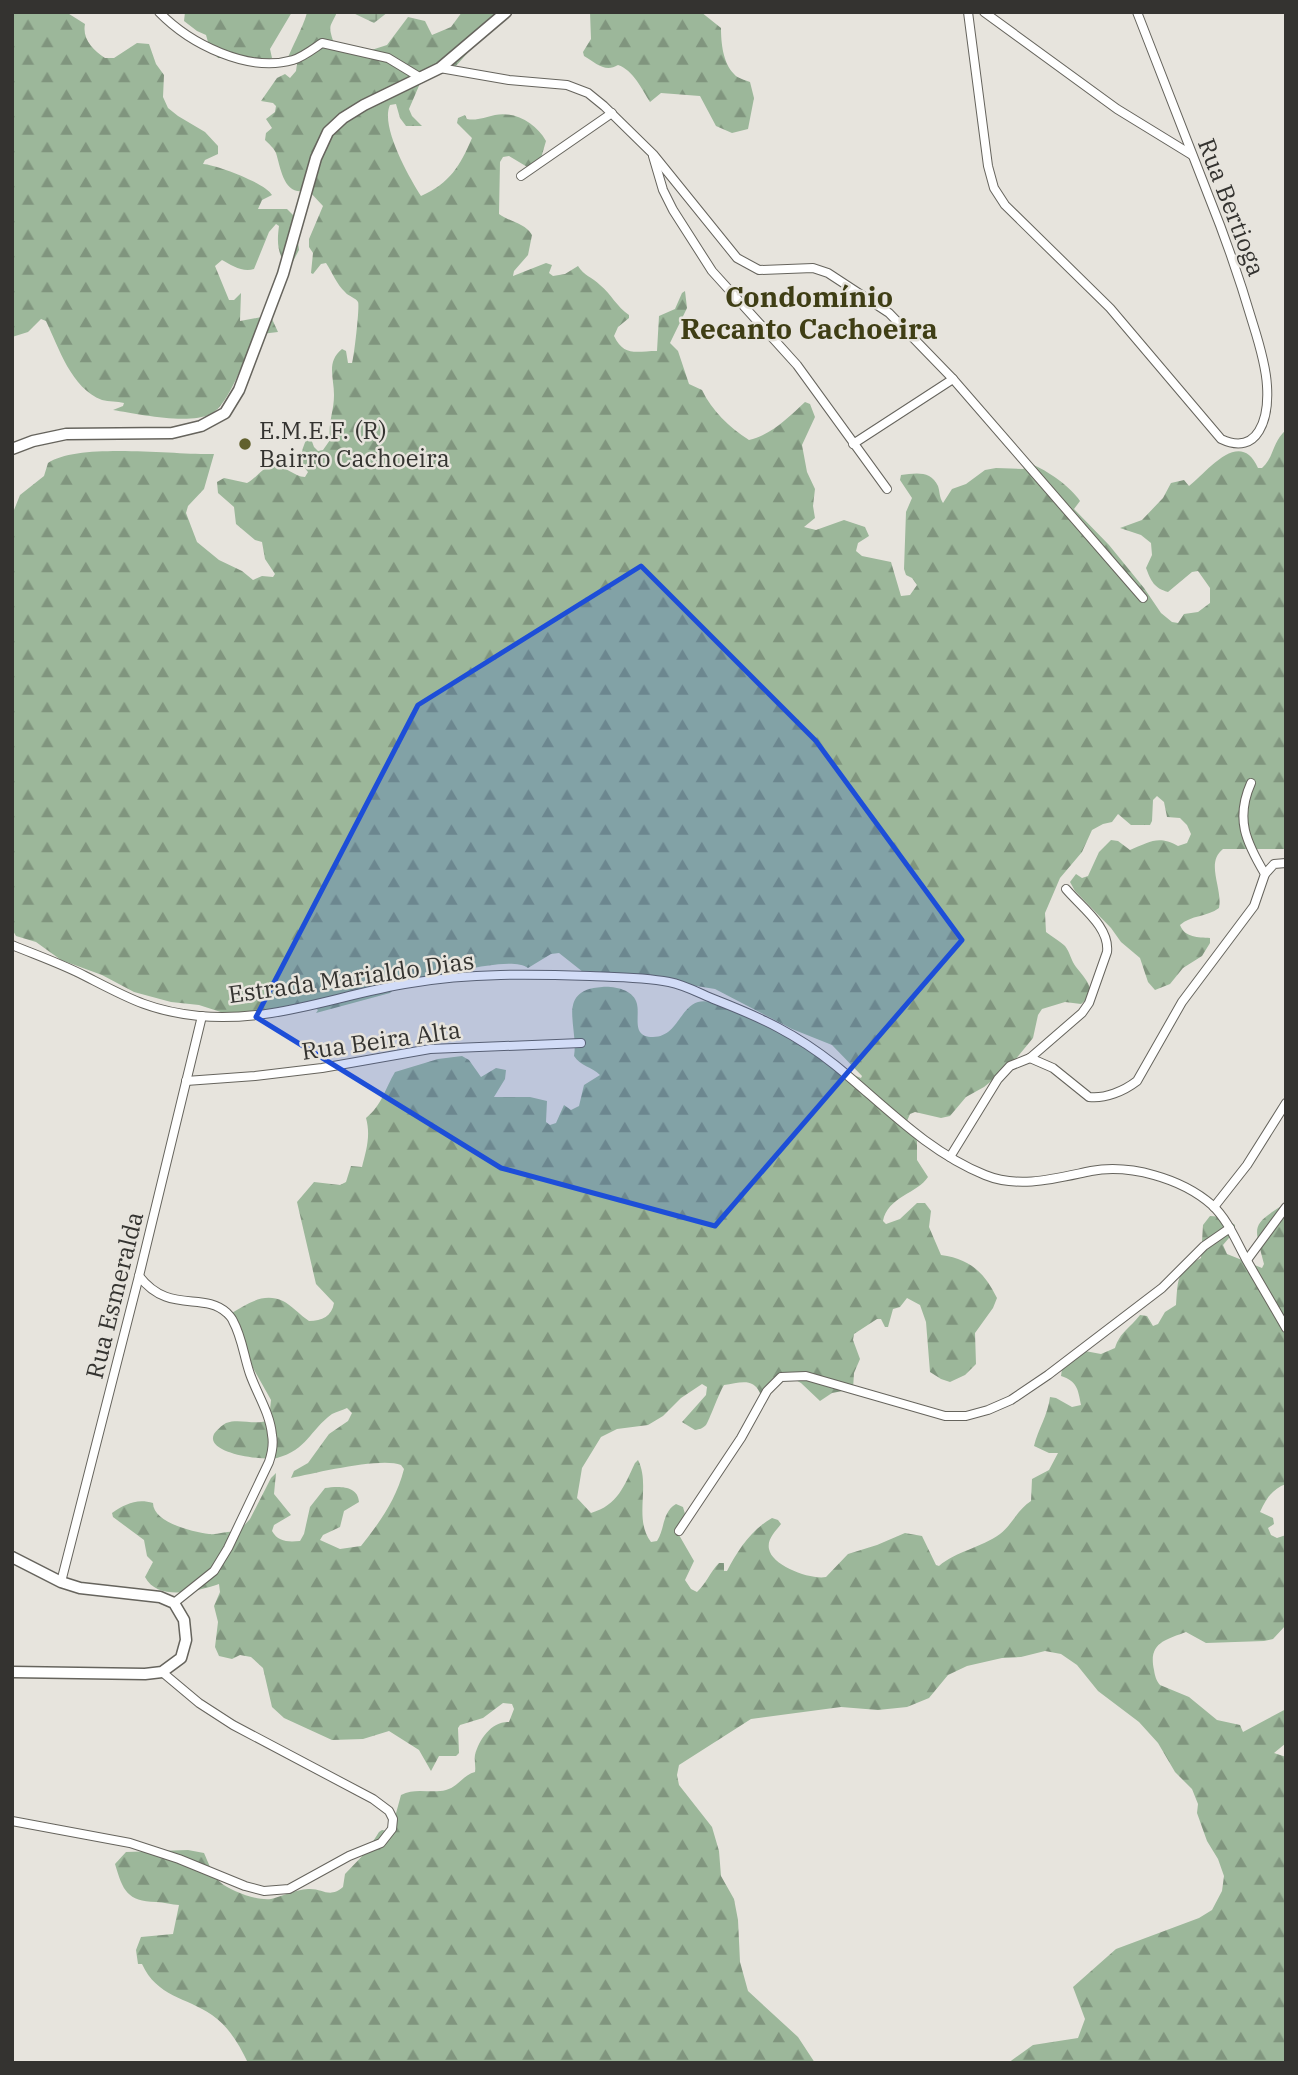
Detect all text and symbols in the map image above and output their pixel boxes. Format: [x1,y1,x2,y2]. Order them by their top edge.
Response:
street label: Rua Bertioga [1191,134,1273,280]
district label: Condomínio Recanto Cachoeira [680,278,938,347]
place label: E.M.E.F. (R) Bairro Cachoeira [259,414,450,474]
marker: E.M.E.F. (R) Bairro Cachoeira [237,436,253,452]
street label: Estrada Marialdo Dias [226,944,476,1010]
street label: Rua Beira Alta [299,1013,463,1067]
street label: Rua Esmeralda [78,1208,150,1382]

